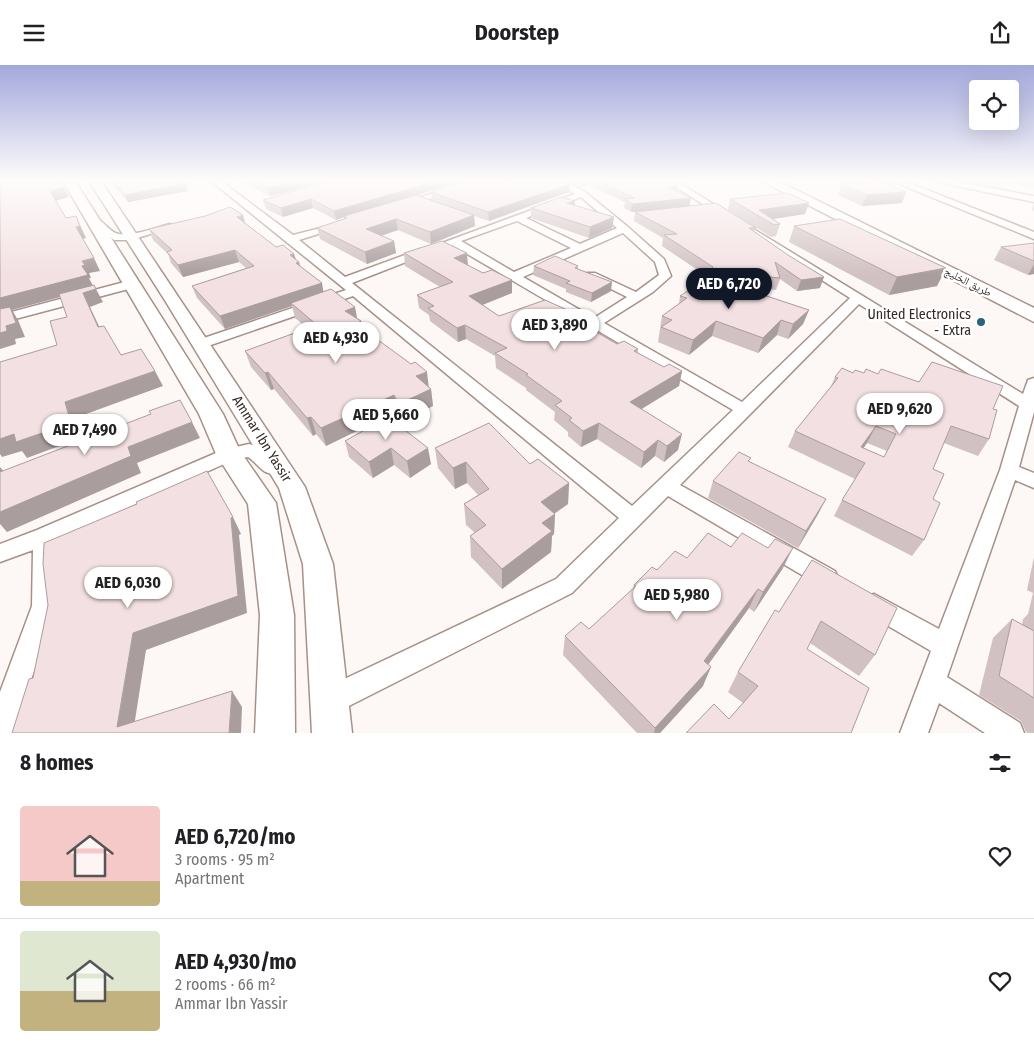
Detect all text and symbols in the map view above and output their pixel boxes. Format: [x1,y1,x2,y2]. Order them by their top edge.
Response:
icon: menu [20,19,48,47]
text: Doorstep [475,19,559,46]
icon: share [986,19,1014,47]
map controls [969,80,1019,130]
button: locate [969,80,1019,130]
street label: طريق الخليج [942,265,994,299]
pin: AED 6,720 [672,267,786,310]
text: AED 6,720 [697,274,761,293]
place label: United Electronics - Extra [867,306,971,339]
pin: AED 3,890 [498,309,612,351]
text: AED 3,890 [522,315,588,334]
marker: United Electronics - Extra [975,316,987,328]
pin: AED 4,930 [279,321,393,364]
text: AED 4,930 [304,328,368,347]
street label: Ammar Ibn Yassir [229,393,295,485]
pin: AED 9,620 [843,393,957,435]
pin: AED 5,660 [329,399,443,441]
text: AED 9,620 [867,399,933,418]
text: AED 5,660 [353,405,419,424]
pin: AED 7,490 [28,413,142,456]
text: AED 7,490 [53,420,117,439]
pin: AED 6,030 [71,567,185,609]
text: AED 6,030 [95,573,161,592]
pin: AED 5,980 [620,579,734,621]
text: AED 5,980 [644,585,710,604]
icon: filters [986,749,1014,777]
text: 8 homes [20,750,94,776]
text: AED 6,720/mo [175,824,295,850]
icon: home [60,826,120,886]
icon: heart [986,842,1014,870]
text: 3 rooms · 95 m² [175,850,275,869]
text: Apartment [175,869,244,888]
text: AED 4,930/mo [175,949,297,975]
icon: home [60,951,120,1011]
icon: heart [986,967,1014,995]
text: 2 rooms · 66 m² [175,975,275,994]
text: Ammar Ibn Yassir [175,994,288,1013]

